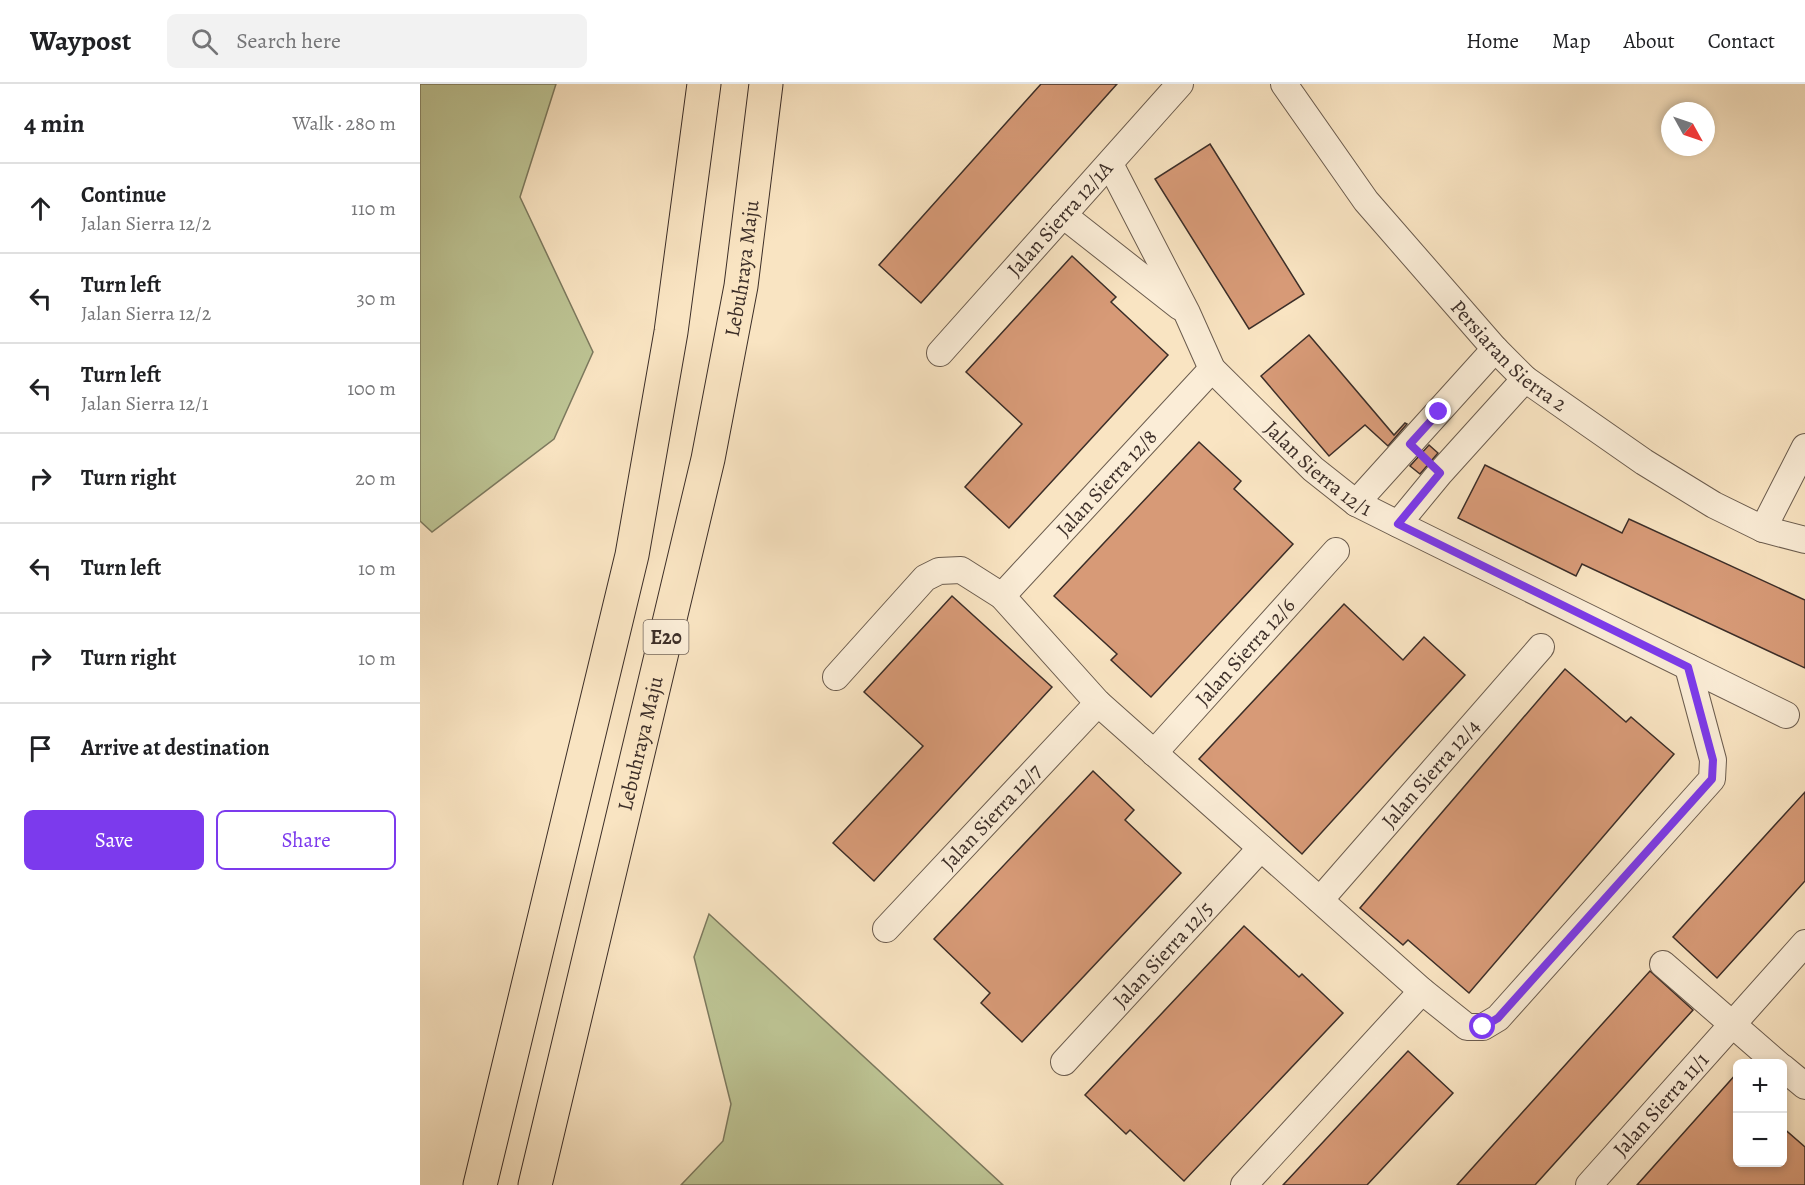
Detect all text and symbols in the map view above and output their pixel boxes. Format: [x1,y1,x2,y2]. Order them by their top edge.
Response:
search box [167,14,587,68]
text: Waypost [30,22,131,60]
icon: search [188,25,221,58]
text: Search here [236,26,341,56]
text: Home [1466,27,1519,55]
text: Map [1552,27,1590,55]
text: About [1623,27,1675,55]
text: Contact [1708,27,1775,55]
north arrow [1661,102,1715,156]
text: 4 min [24,106,85,141]
text: Walk · 280 m [292,110,396,137]
street label: Jalan Sierra 12/1A [1001,154,1119,283]
text: Continue [81,180,166,210]
icon: ahead [24,192,57,225]
text: 110 m [351,195,396,222]
street label: Lebuhraya Maju [718,198,766,339]
text: Jalan Sierra 12/2 [81,210,211,237]
text: Turn left [81,270,161,300]
icon: left [24,282,57,315]
text: 30 m [356,285,396,312]
street label: Persiaran Sierra 2 [1444,294,1573,418]
text: Jalan Sierra 12/2 [81,300,211,327]
text: Turn left [81,360,161,390]
icon: left [24,372,57,405]
text: 100 m [347,375,396,402]
text: Jalan Sierra 12/1 [81,390,209,417]
route end [1425,398,1451,424]
street label: Jalan Sierra 12/1 [1258,415,1377,523]
street label: Jalan Sierra 12/8 [1050,423,1163,543]
icon: right [24,462,57,495]
text: Turn right [81,463,177,493]
text: 20 m [355,465,396,492]
icon: left [24,552,57,585]
text: Turn left [81,553,161,583]
text: 10 m [358,555,396,582]
street label: Jalan Sierra 12/6 [1189,592,1301,712]
road number: E20 [644,620,688,654]
icon: right [24,642,57,675]
text: Turn right [81,643,177,673]
text: 10 m [358,645,396,672]
street label: Lebuhraya Maju [611,673,670,814]
street label: Jalan Sierra 12/4 [1375,713,1486,834]
icon: arrive [24,732,57,765]
text: Arrive at destination [81,733,270,763]
street label: Jalan Sierra 12/7 [935,757,1048,876]
button: Save [24,810,204,870]
button: Share [216,810,396,870]
street label: Jalan Sierra 12/5 [1107,895,1219,1014]
route start [1469,1013,1495,1039]
street label: Jalan Sierra 11/1 [1607,1046,1715,1163]
map controls [1733,1059,1787,1167]
button: + [1733,1059,1787,1113]
button: − [1733,1113,1787,1167]

